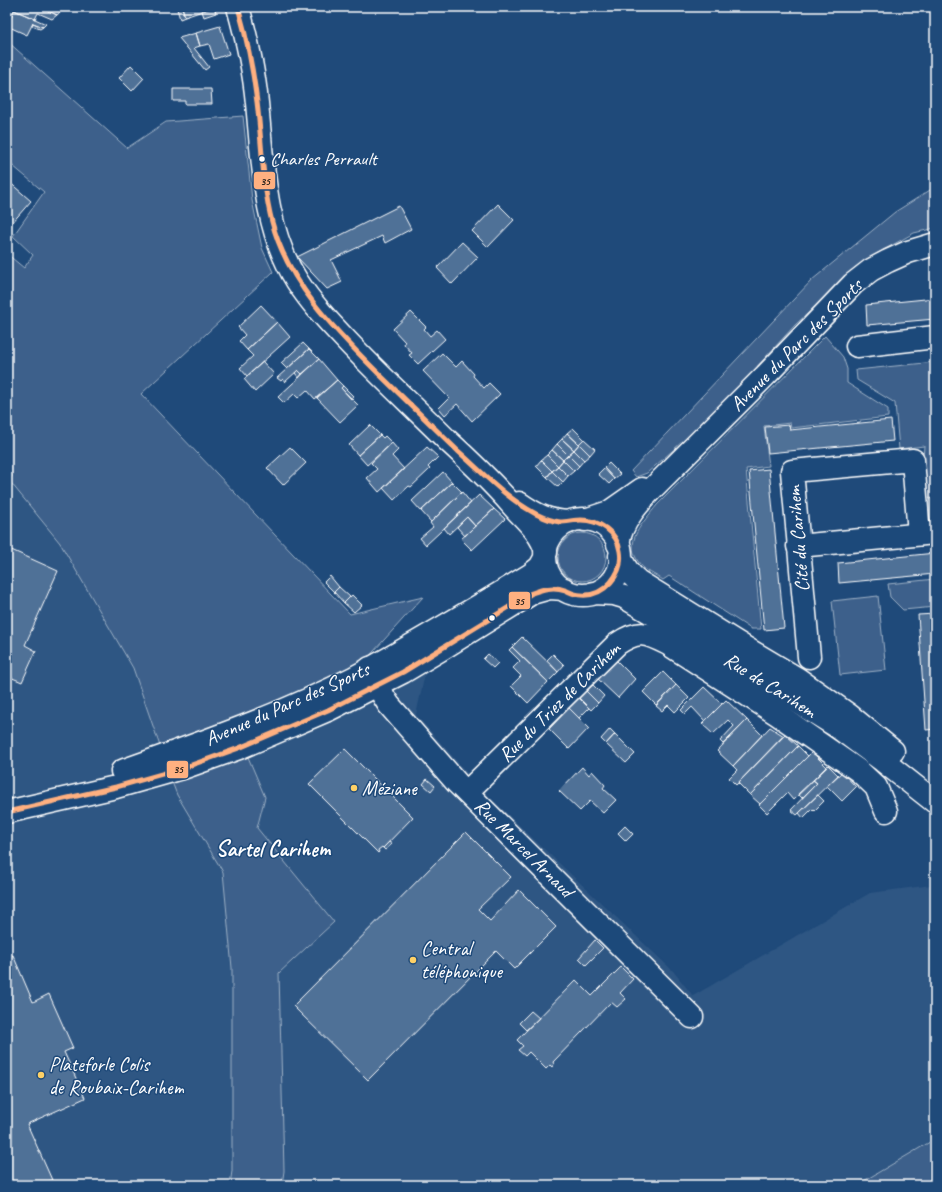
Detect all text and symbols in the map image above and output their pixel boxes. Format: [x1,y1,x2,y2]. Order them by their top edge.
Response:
place label: Charles Perrault [270,147,379,171]
marker: Charles Perrault [257,154,267,164]
line badge: 35 [253,171,276,190]
text: 35 [260,174,271,188]
street label: Avenue du Parc des Sports [724,272,869,417]
street label: Cité du Carihem [781,483,815,593]
line badge: 35 [508,591,531,610]
text: 35 [514,594,525,608]
unlabelled marker [487,613,497,623]
street label: Rue du Triez de Carihem [493,635,626,767]
street label: Rue de Carihem [719,647,822,724]
street label: Avenue du Parc des Sports [201,656,375,751]
line badge: 35 [166,760,189,779]
text: 35 [173,762,184,776]
place label: Méziane [362,776,418,801]
marker: Méziane [349,783,359,793]
street label: Rue Marcel Arnaud [469,793,581,905]
district label: Sartel Carihem [216,835,332,863]
place label: Central téléphonique [421,936,503,984]
marker: Central téléphonique [408,955,418,965]
place label: Plateforle Colis de Roubaix-Carihem [49,1052,184,1100]
marker: Plateforle Colis de Roubaix-Carihem [36,1070,46,1080]

